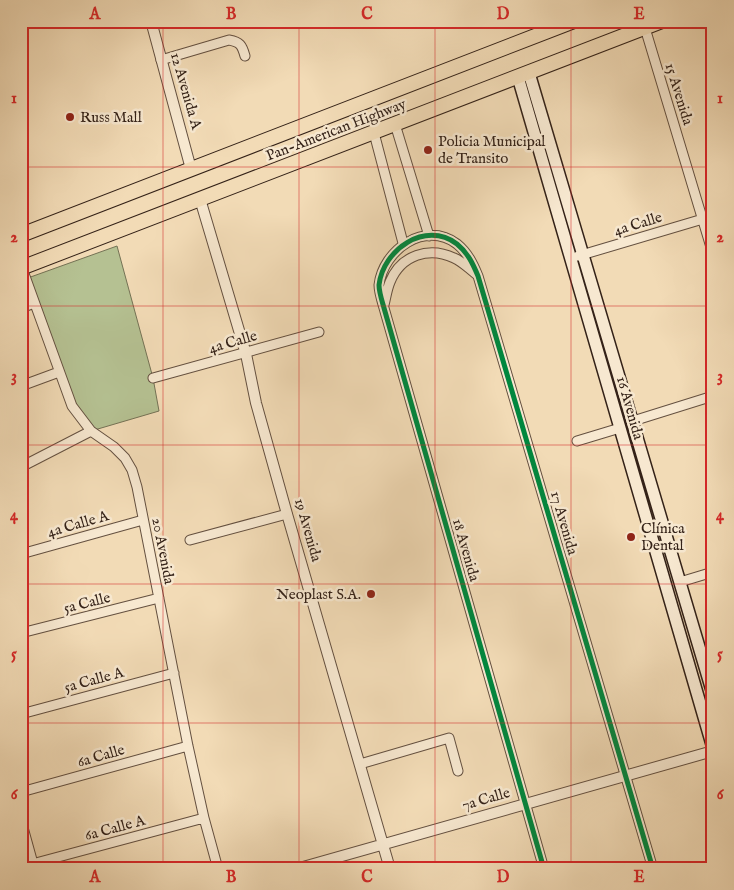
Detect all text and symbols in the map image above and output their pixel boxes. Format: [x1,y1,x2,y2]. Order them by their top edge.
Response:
text: A [89,5,102,25]
text: B [226,5,237,25]
text: C [361,5,373,25]
text: D [497,5,510,25]
text: E [633,5,645,25]
street label: 12 Avenida A [166,50,206,132]
street label: 15 Avenida [661,61,698,128]
text: 1 [11,89,17,109]
text: 1 [717,89,723,109]
street label: Pan-American Highway [263,94,409,165]
place label: Russ Mall [80,108,143,127]
marker: Russ Mall [64,111,76,123]
place label: Policia Municipal de Transito [438,132,546,168]
marker: Policia Municipal de Transito [422,144,434,156]
street label: 4a Calle [612,208,664,240]
text: 2 [10,228,18,248]
text: 2 [716,228,724,248]
street label: 4a Calle [207,326,259,358]
text: 3 [11,367,17,387]
text: 3 [717,367,723,387]
street label: 16 Avenida [612,374,648,442]
street label: 17 Avenida [546,489,582,558]
street label: 19 Avenida [290,496,326,564]
text: 4 [10,506,19,526]
street label: 4a Calle A [45,506,112,542]
text: 4 [716,506,725,526]
street label: 20 Avenida [147,516,179,586]
street label: 18 Avenida [448,516,484,584]
place label: Clínica Dental [641,519,685,555]
marker: Clínica Dental [625,531,637,543]
place label: Neoplast S.A. [276,585,361,604]
street label: 5a Calle [62,588,112,618]
marker: Neoplast S.A. [365,588,377,600]
text: 5 [11,645,17,665]
text: 5 [717,645,723,665]
street label: 5a Calle A [62,663,127,697]
street label: 6a Calle [75,740,127,772]
street label: 7a Calle [460,783,512,815]
text: 6 [11,785,19,805]
text: 6 [717,785,725,805]
street label: 6a Calle A [83,811,148,845]
text: A [89,868,102,888]
text: B [226,868,237,888]
text: C [361,868,373,888]
text: D [497,868,510,888]
text: E [633,868,645,888]

